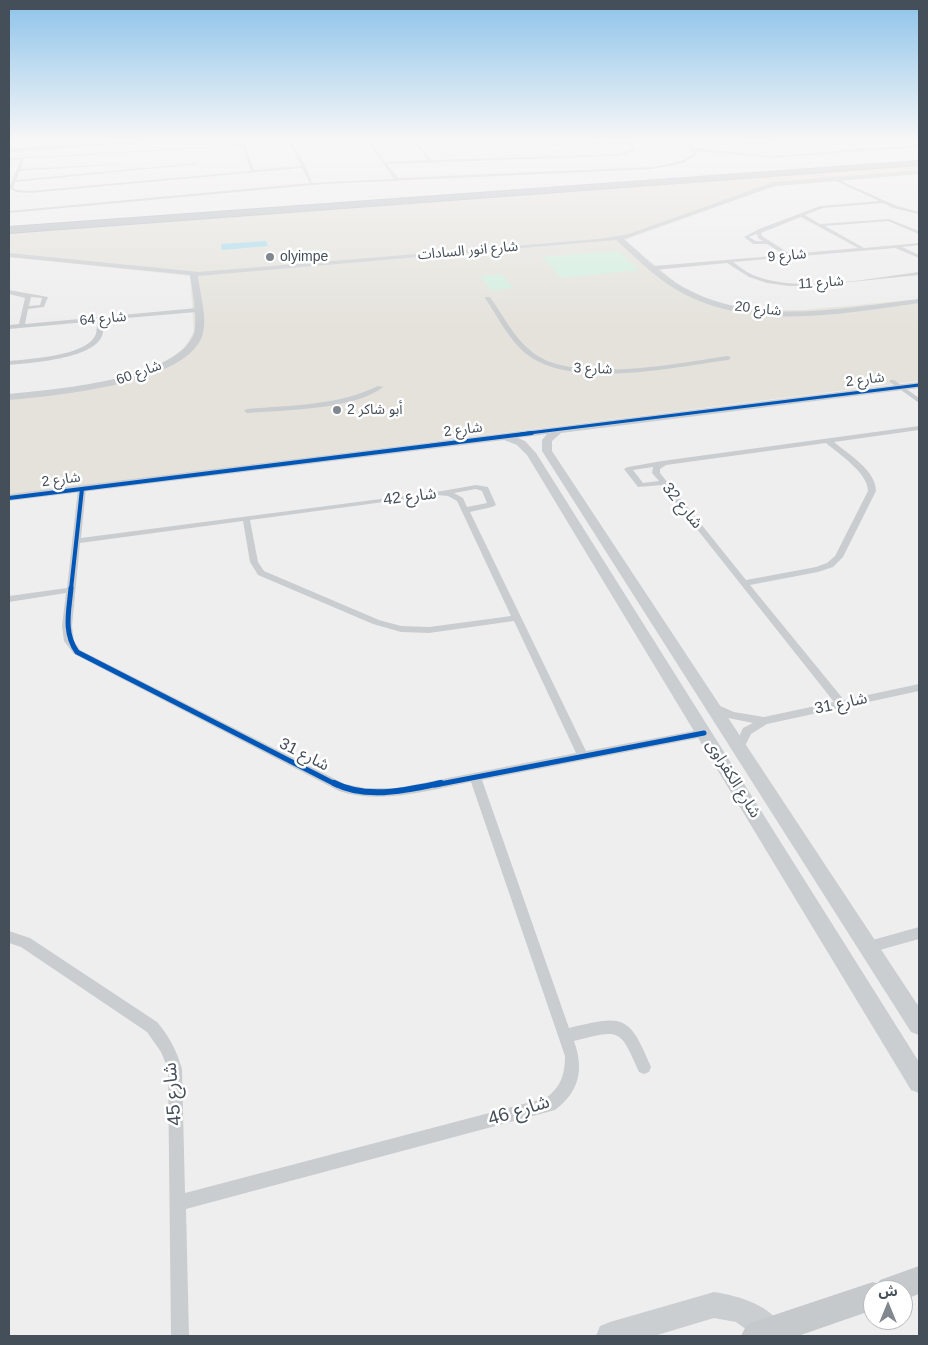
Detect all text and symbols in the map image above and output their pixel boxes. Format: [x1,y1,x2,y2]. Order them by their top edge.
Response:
street label: شارع انور السادات [417,238,519,264]
street label: شارع 9 [767,246,807,266]
place label: olyimpe [280,249,328,265]
marker: olyimpe [264,251,276,263]
street label: شارع 11 [798,273,844,293]
street label: شارع 20 [734,298,782,320]
street label: شارع 64 [79,309,127,329]
street label: شارع 60 [114,357,164,389]
street label: شارع 3 [573,360,613,378]
street label: شارع 2 [845,369,885,391]
place label: أبو شاكر 2 [347,402,403,418]
marker: أبو شاكر 2 [331,404,343,416]
street label: شارع 2 [443,419,483,441]
street label: شارع 2 [41,469,81,491]
street label: شارع 32 [658,479,706,533]
street label: شارع 42 [382,484,438,510]
street label: شارع 31 [813,689,869,719]
street label: شارع 31 [276,734,332,776]
street label: شارع الكفراوى [701,736,765,822]
street label: شارع 45 [159,1061,187,1127]
street label: شارع 46 [485,1091,553,1131]
north arrow [863,1280,913,1330]
text: ش [878,1283,898,1299]

